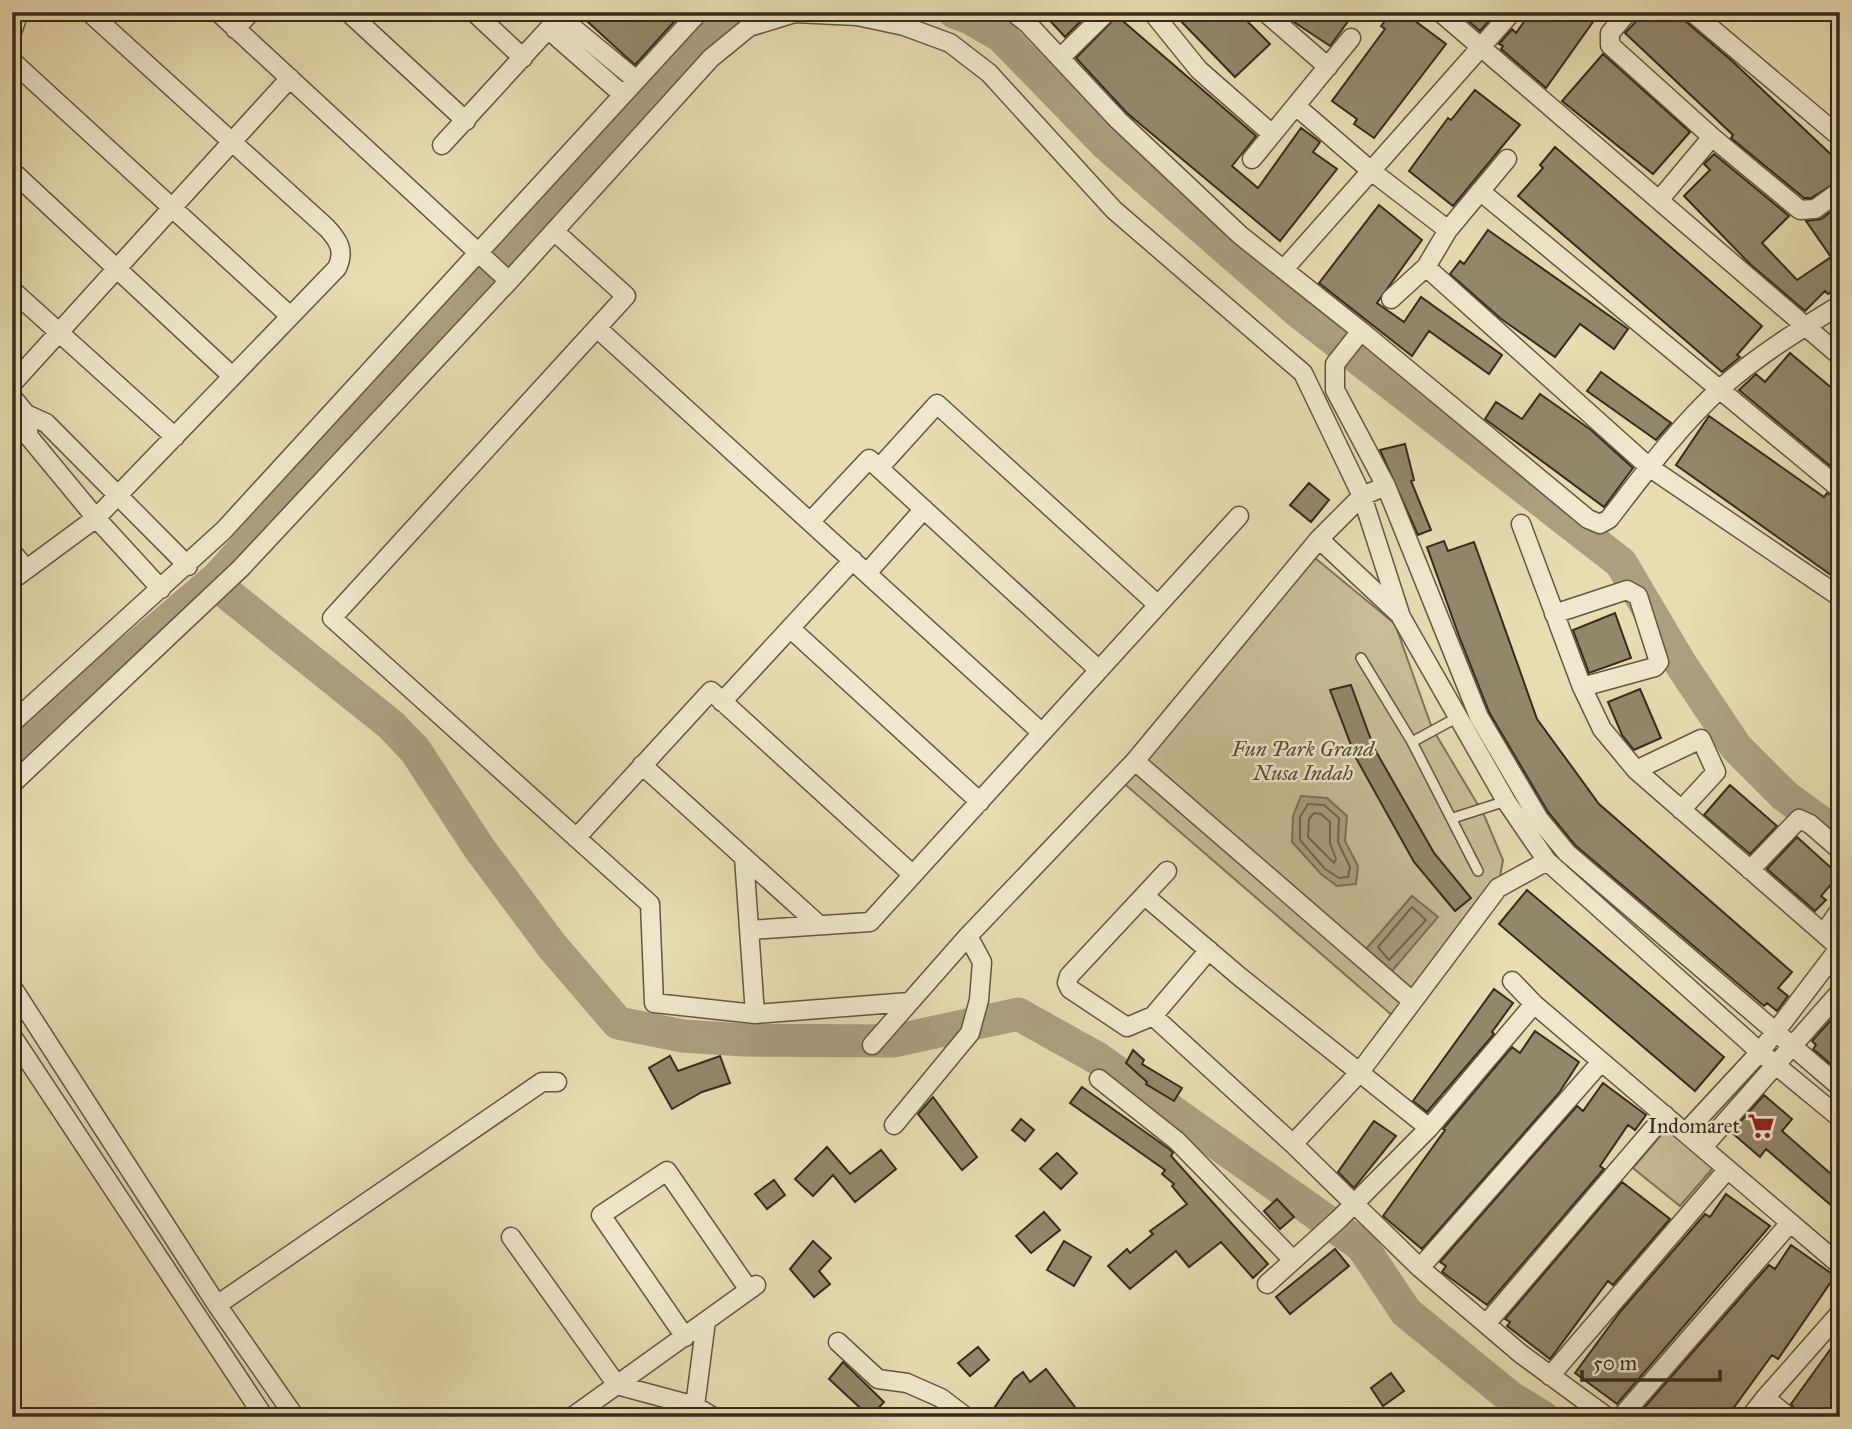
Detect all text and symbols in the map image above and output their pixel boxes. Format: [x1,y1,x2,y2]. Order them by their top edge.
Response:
park label: Fun Park Grand Nusa Indah [1231,736,1376,786]
supermarket icon: Indomaret [1746,1111,1776,1141]
place label: Indomaret [1648,1113,1741,1139]
scale bar [1582,1338,1721,1382]
text: 50 m [1593,1350,1638,1376]

